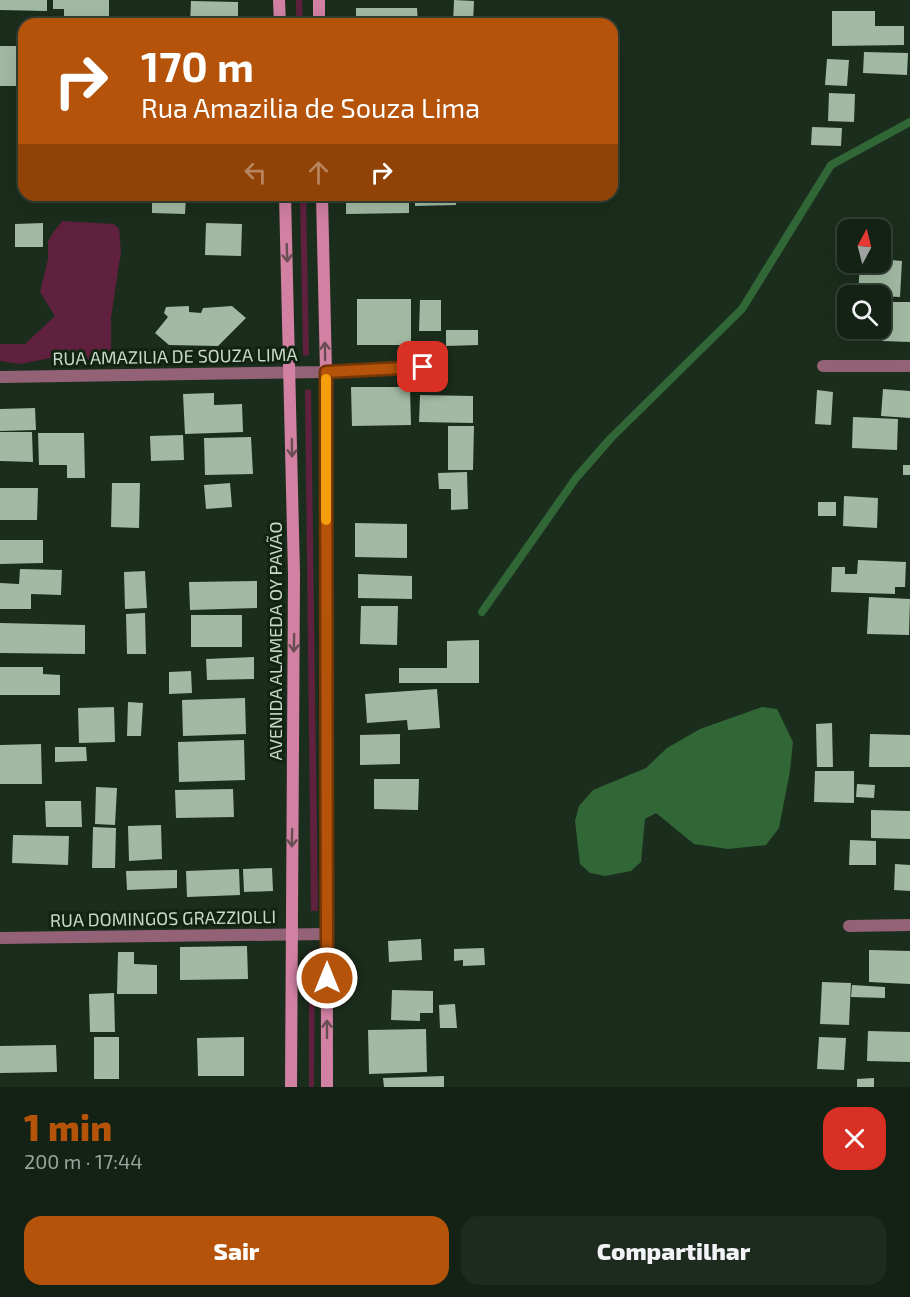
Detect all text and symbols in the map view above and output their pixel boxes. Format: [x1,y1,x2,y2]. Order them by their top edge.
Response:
text: 170 m [141,40,254,90]
icon: right [42,42,120,120]
text: Rua Amazilia de Souza Lima [141,91,480,123]
icon: left [239,156,272,189]
icon: ahead [302,156,335,189]
icon: right [365,156,398,189]
north arrow [837,219,891,273]
map controls [837,219,891,339]
one-way arrow [281,243,292,263]
button: search [837,285,891,339]
one-way arrow [319,341,331,361]
pin [397,341,448,392]
street label: RUA AMAZILIA DE SOUZA LIMA [52,343,299,369]
icon: arrive [406,350,439,383]
one-way arrow [286,438,298,458]
street label: AVENIDA ALAMEDA OY PAVÃO [264,521,286,761]
one-way arrow [288,633,299,653]
one-way arrow [286,828,298,848]
street label: RUA DOMINGOS GRAZZIOLLI [50,905,276,931]
position arrow [295,946,359,1010]
one-way arrow [321,1019,333,1039]
text: 1 min [24,1105,112,1148]
button: close [823,1107,886,1170]
text: 200 m · 17:44 [24,1149,143,1173]
button: Sair [24,1216,449,1285]
button: Compartilhar [461,1216,886,1285]

